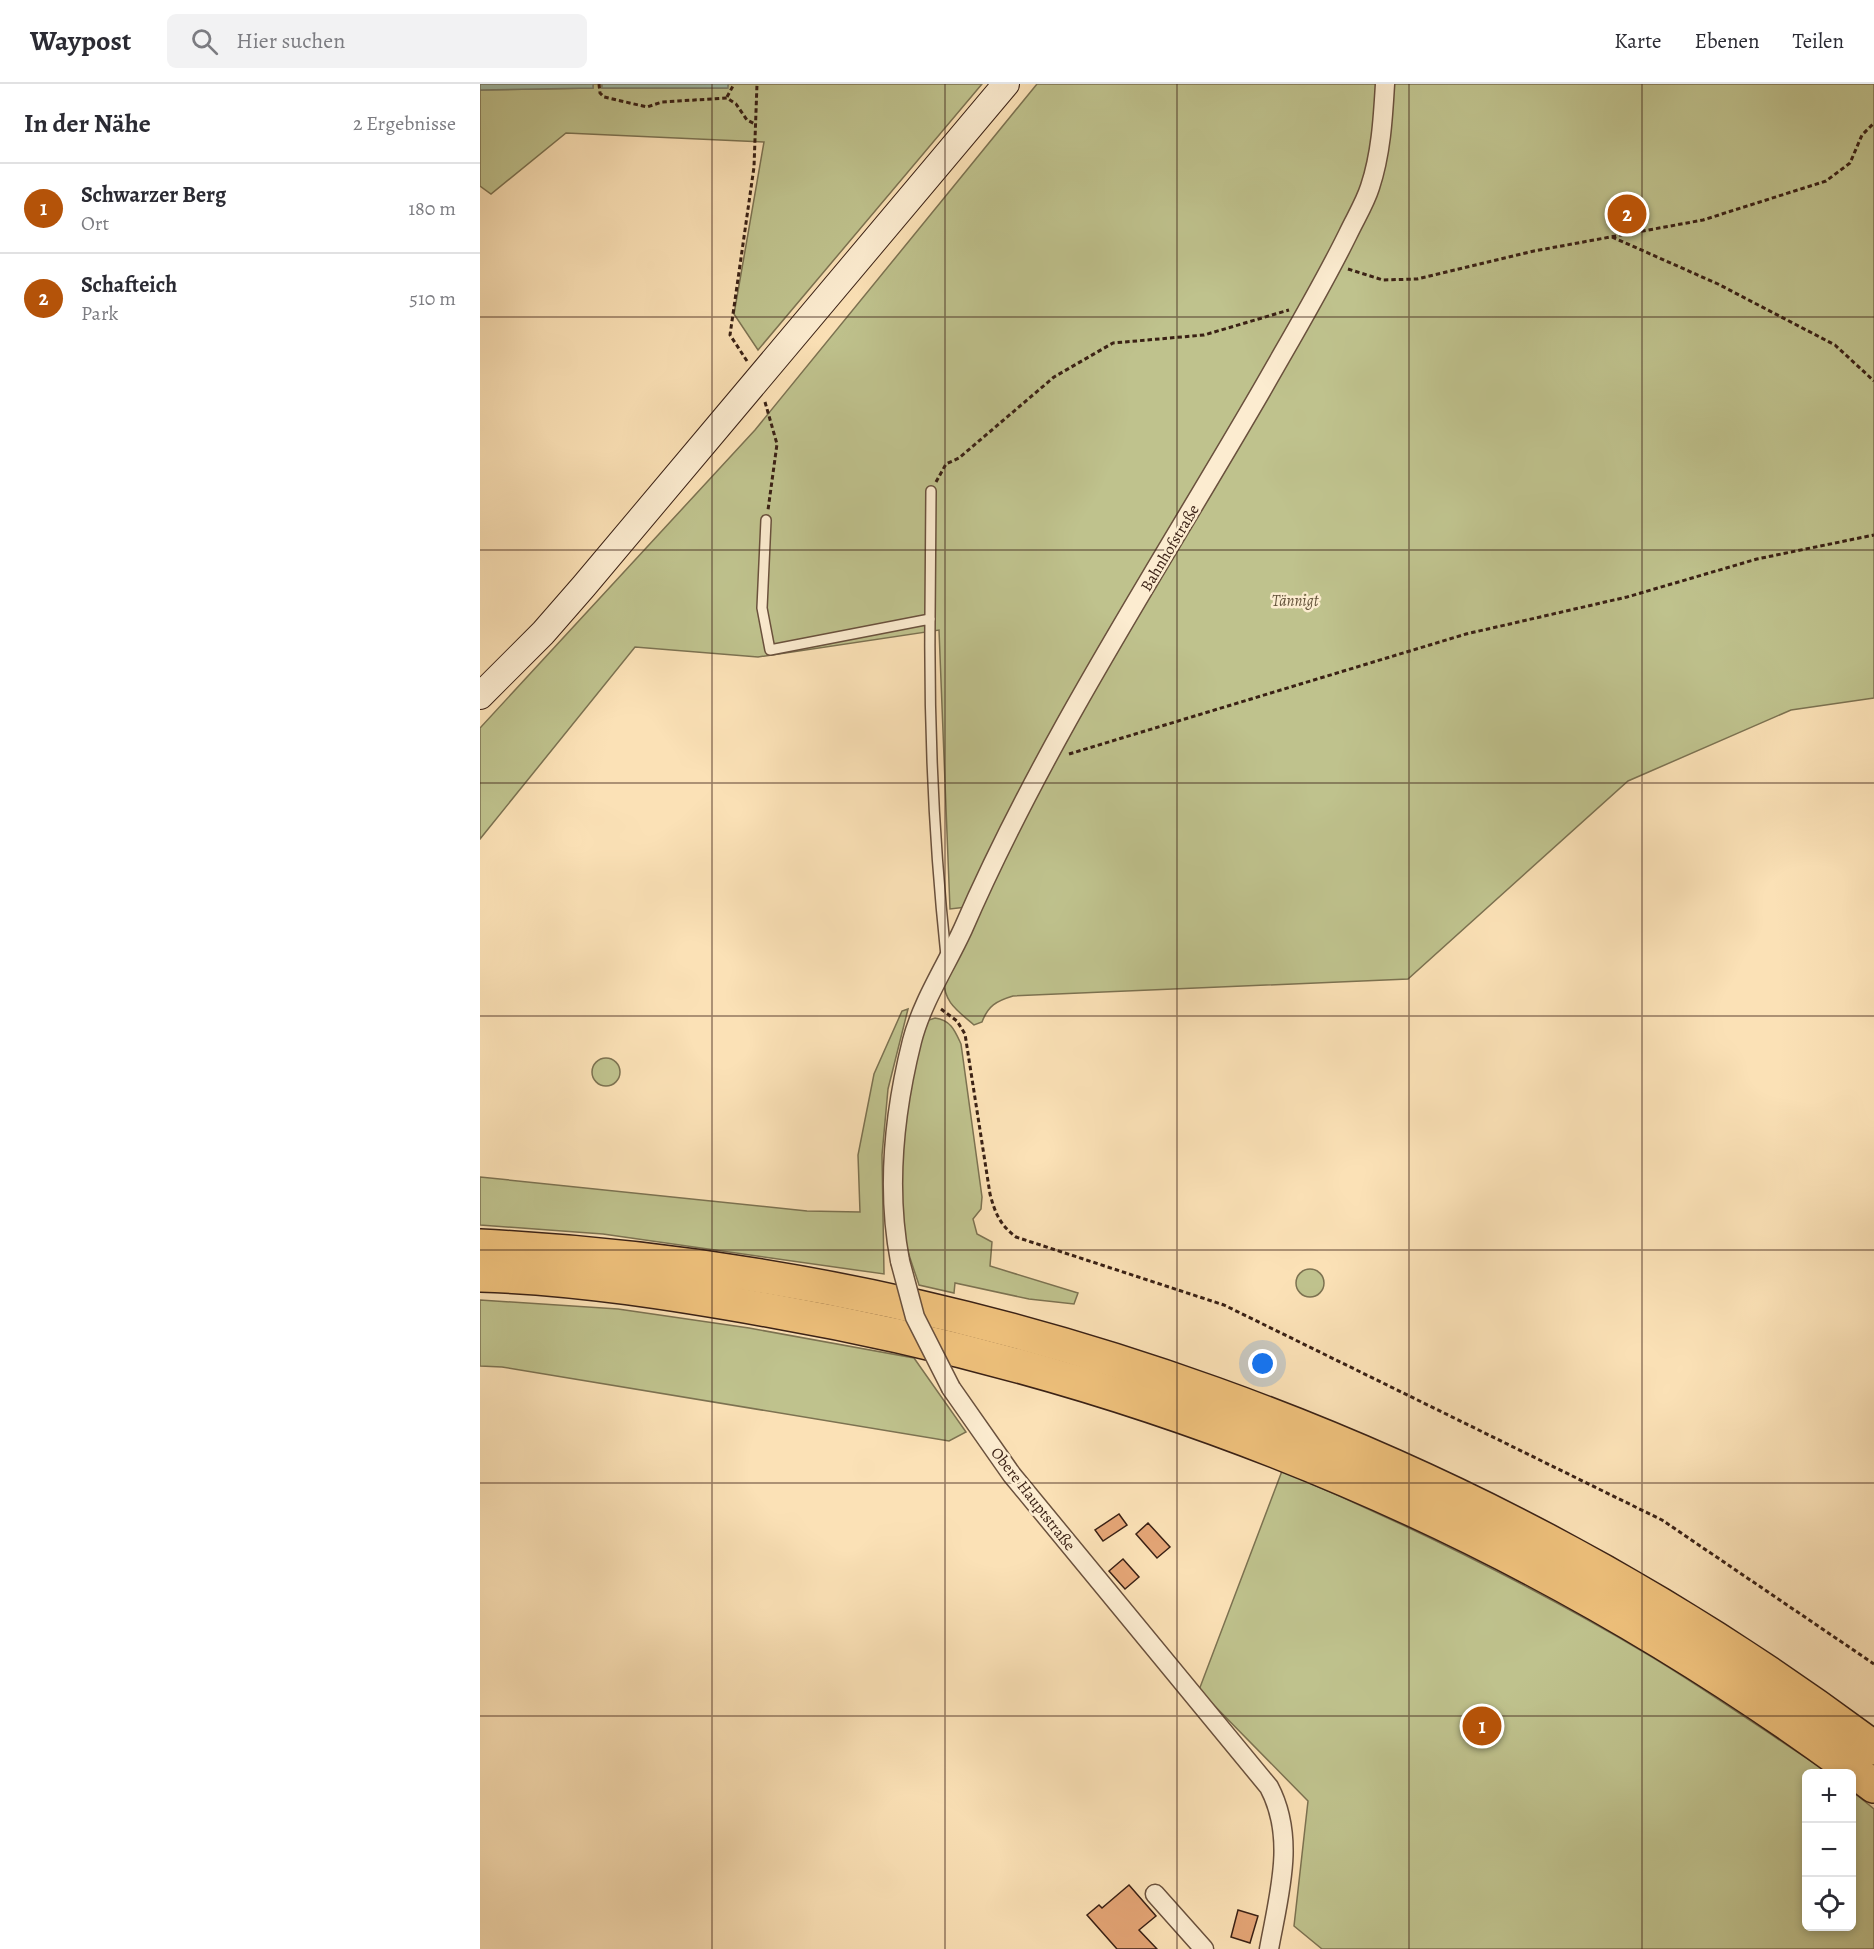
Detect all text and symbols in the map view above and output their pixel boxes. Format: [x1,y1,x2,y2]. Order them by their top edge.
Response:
search box [167,14,587,68]
text: Waypost [30,22,131,60]
icon: search [188,25,221,58]
text: Hier suchen [236,26,345,56]
text: Karte [1614,27,1662,55]
text: Ebenen [1695,27,1759,55]
text: Teilen [1792,27,1844,55]
text: In der Nähe [24,106,151,141]
text: 2 Ergebnisse [353,110,456,137]
text: Schwarzer Berg [81,180,226,210]
pin: 2 [1608,192,1646,236]
text: 1 [40,195,47,222]
text: 180 m [408,195,456,222]
text: Ort [81,210,109,237]
text: Schafteich [81,270,177,300]
text: 2 [39,285,48,312]
text: 510 m [409,285,456,312]
text: Park [81,300,119,327]
street label: Bahnhofstraße [1135,500,1205,596]
park label: Tännigt [1272,590,1320,612]
your location [1248,1349,1277,1378]
street label: Obere Hauptstraße [986,1443,1080,1555]
pin: 1 [1462,1704,1502,1748]
map controls [1802,1769,1856,1931]
button: + [1802,1769,1856,1823]
button: − [1802,1823,1856,1877]
button: locate [1802,1877,1856,1931]

